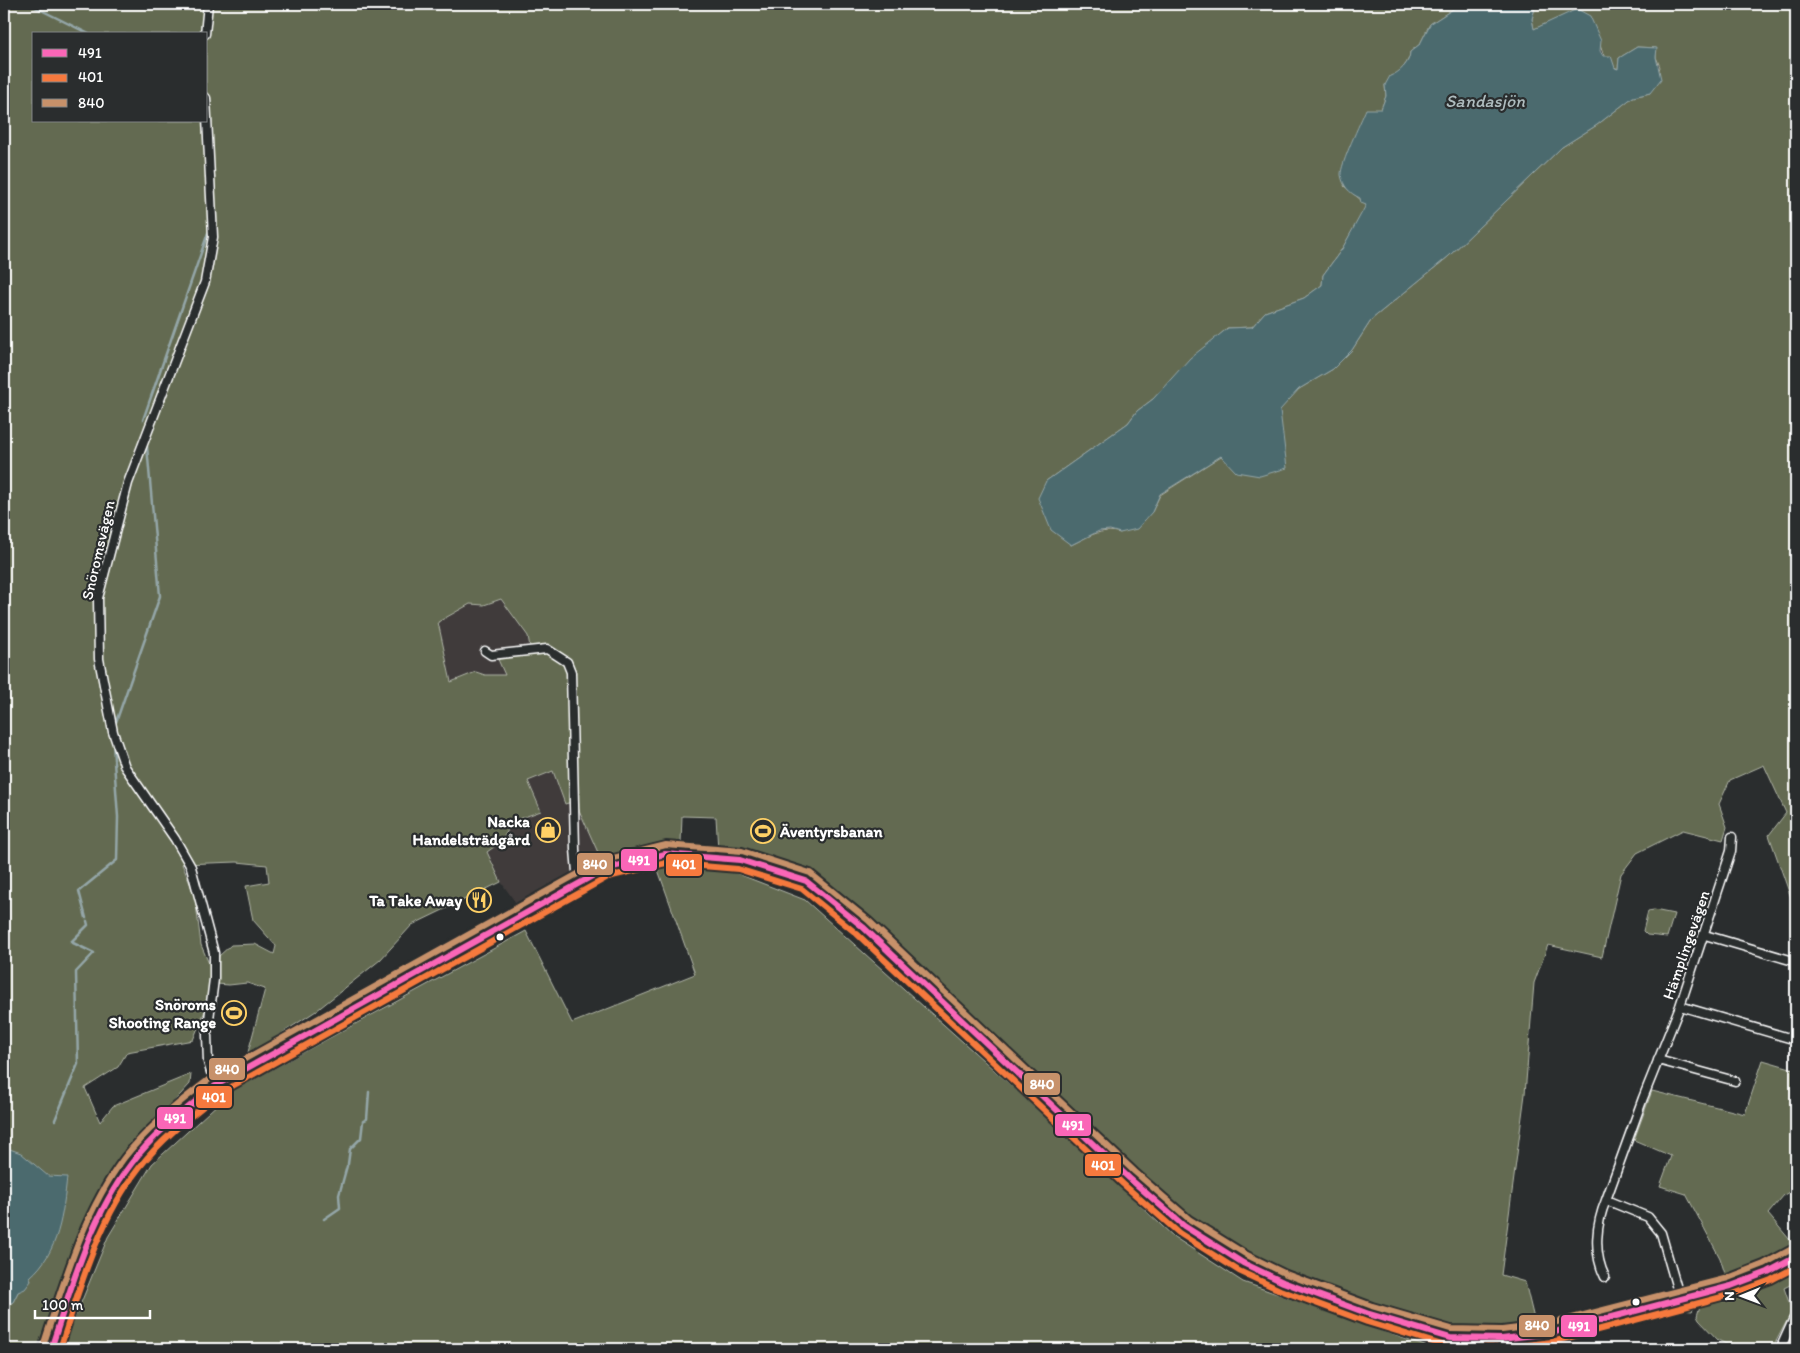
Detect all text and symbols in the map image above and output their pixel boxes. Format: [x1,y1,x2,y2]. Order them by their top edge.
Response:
legend [32,32,208,122]
text: 491 [78,44,102,62]
text: 401 [78,68,103,86]
water label: Sandasjön [1445,90,1525,112]
text: 840 [78,94,104,112]
street label: Snöromsvägen [77,498,119,602]
place label: Nacka Handelsträdgård [413,812,530,850]
shop icon: Nacka Handelsträdgård [535,817,561,843]
sports icon: Äventyrsbanan [750,818,776,844]
place label: Äventyrsbanan [779,822,883,842]
line badge: 491 [620,848,658,872]
line badge: 840 [576,852,614,876]
text: 491 [628,852,651,869]
line badge: 401 [665,853,703,877]
text: 840 [583,856,608,873]
text: 401 [672,856,696,873]
restaurant icon: Ta Take Away [466,887,492,913]
street label: Hämplingevägen [1658,887,1714,1002]
place label: Ta Take Away [368,891,462,911]
unlabelled marker [495,932,505,942]
place label: Snöroms Shooting Range [109,995,216,1033]
sports icon: Snöroms Shooting Range [221,1000,247,1026]
line badge: 840 [208,1057,246,1081]
text: 840 [215,1061,240,1078]
line badge: 840 [1023,1072,1061,1096]
text: 840 [1030,1076,1055,1093]
line badge: 401 [195,1085,233,1109]
text: 401 [202,1089,226,1106]
line badge: 491 [156,1106,194,1130]
text: 491 [164,1110,187,1127]
line badge: 491 [1054,1113,1092,1137]
text: 491 [1062,1117,1085,1134]
line badge: 401 [1084,1153,1122,1177]
text: 401 [1091,1157,1115,1174]
north arrow [1718,1270,1768,1320]
scale bar [35,1288,150,1320]
text: N [1721,1291,1738,1301]
text: 100 m [42,1296,84,1314]
unlabelled marker [1631,1297,1641,1307]
line badge: 840 [1518,1314,1556,1338]
line badge: 491 [1560,1314,1598,1338]
text: 840 [1525,1317,1550,1334]
text: 491 [1568,1318,1591,1335]

